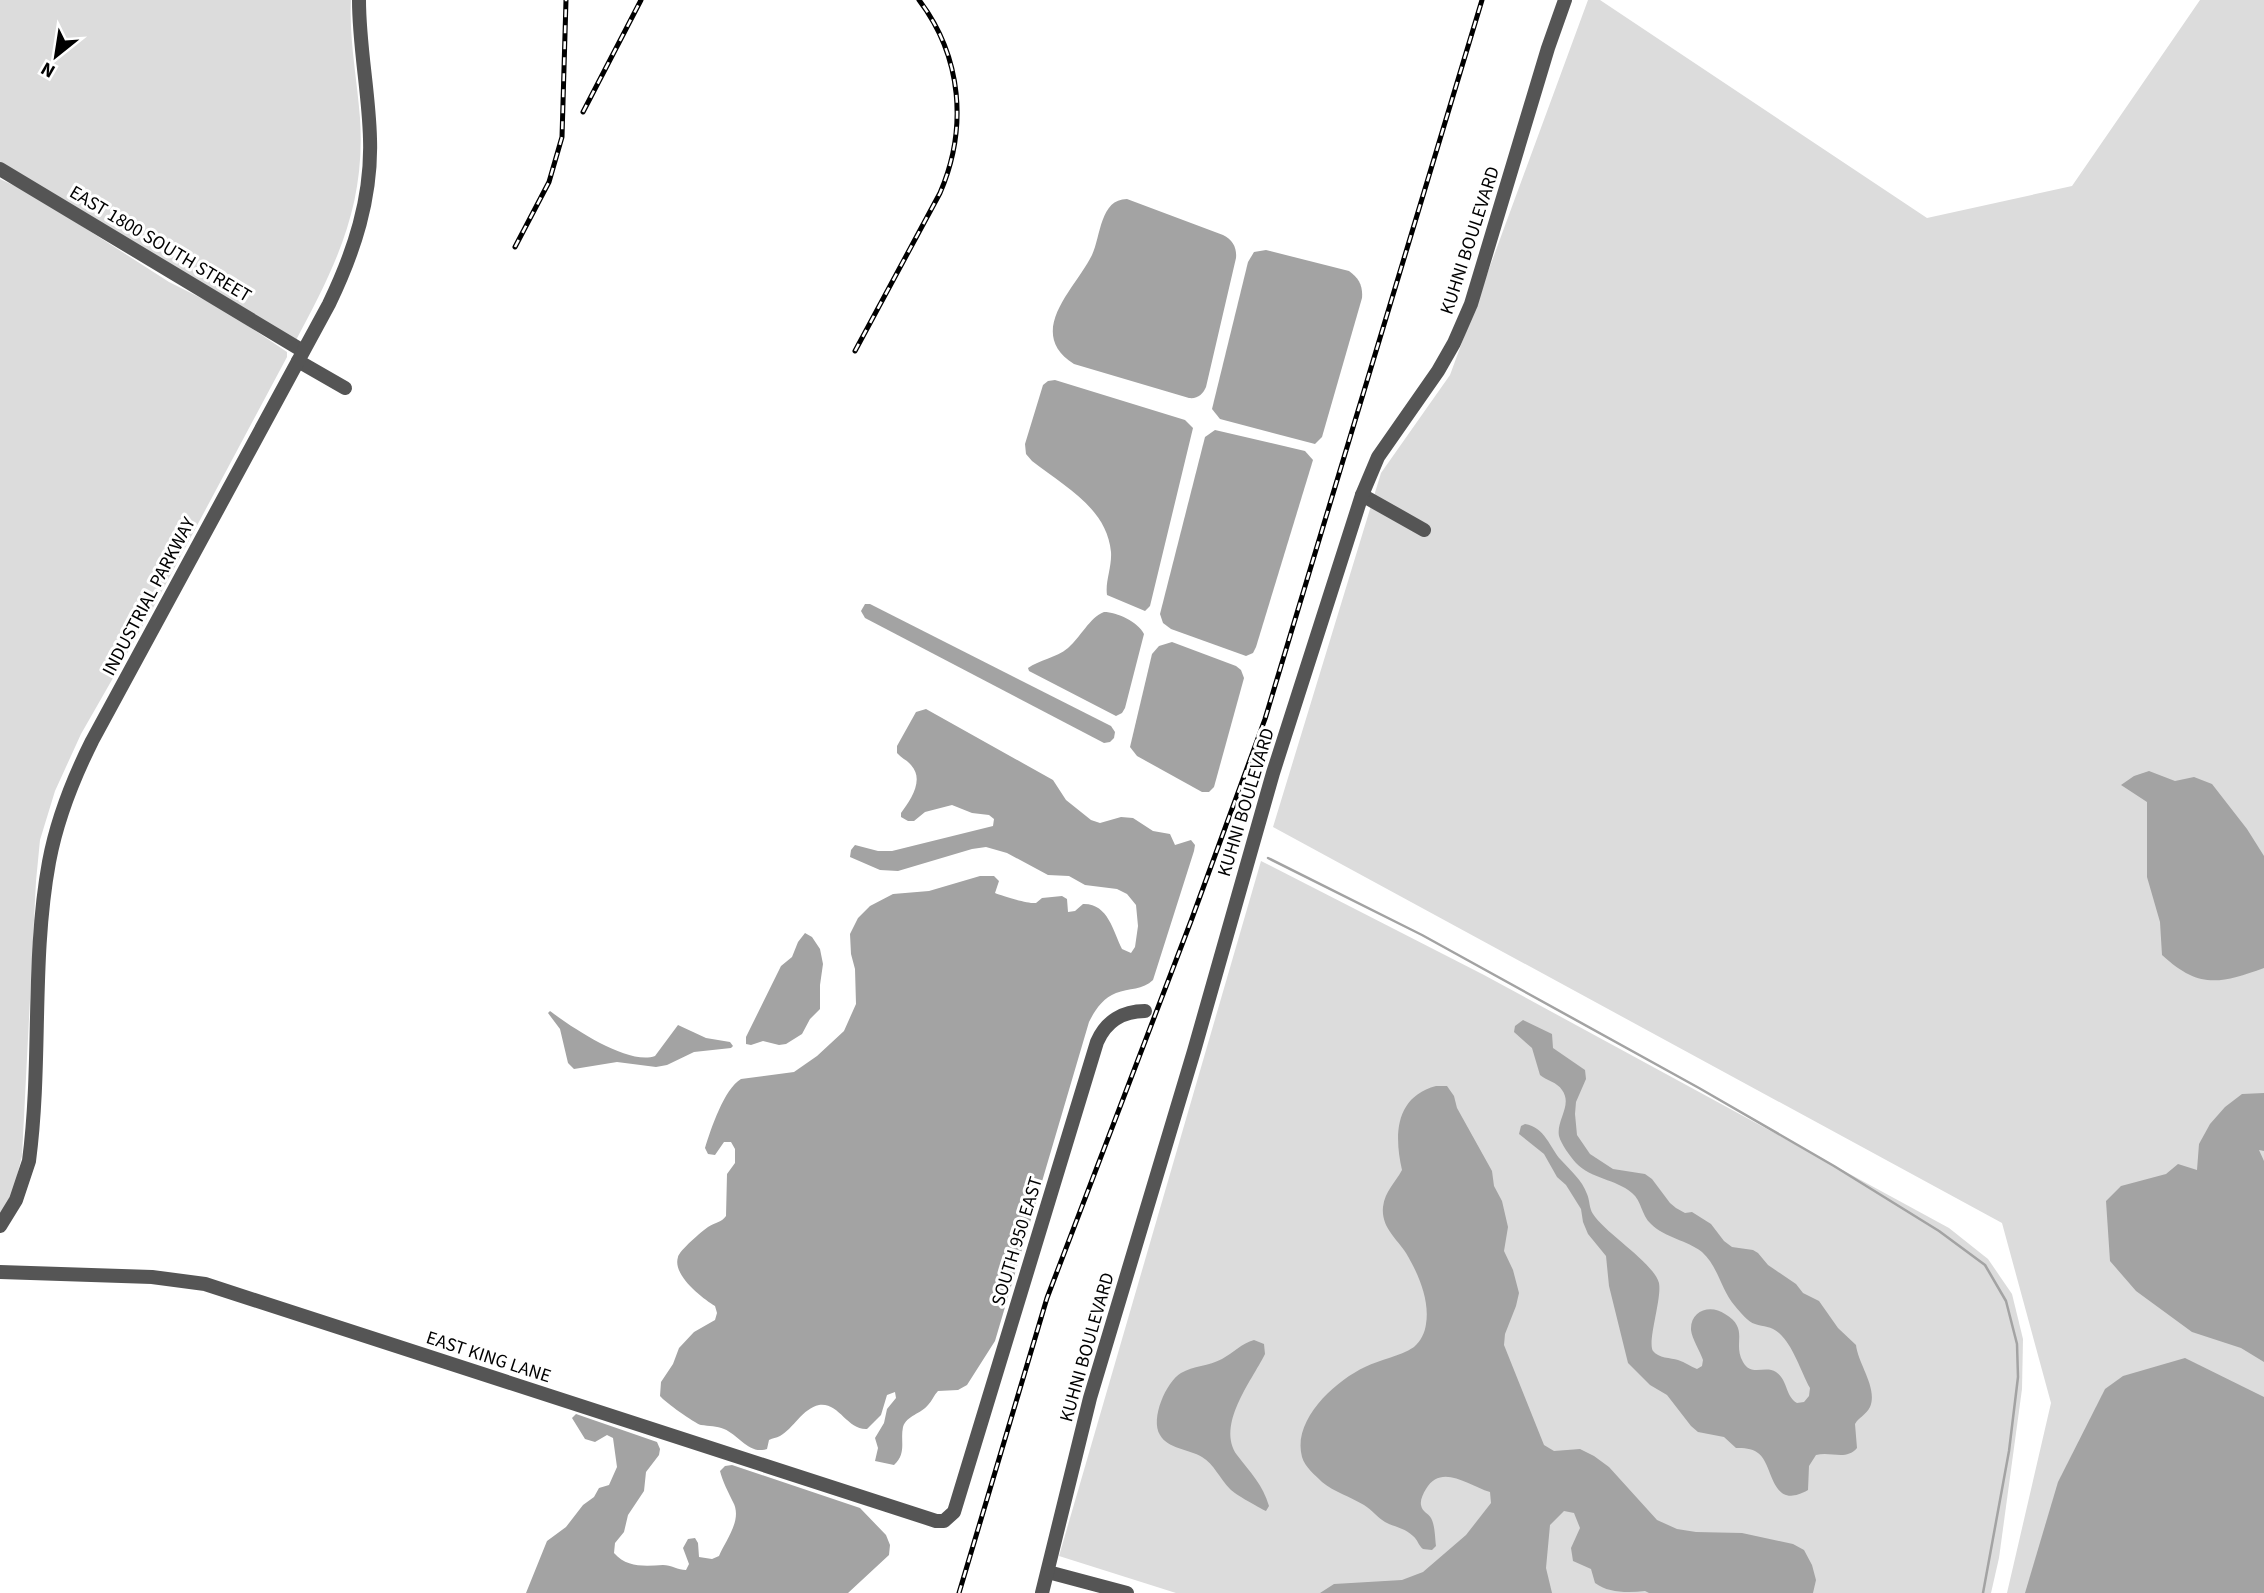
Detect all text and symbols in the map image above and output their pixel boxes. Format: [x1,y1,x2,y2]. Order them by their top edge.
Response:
north arrow [21,21,91,91]
text: N [36,55,60,84]
street label: KUHNI BOULEVARD [1434,163,1507,318]
street label: EAST 1800 SOUTH STREET [64,179,256,309]
street label: INDUSTRIAL PARKWAY [96,512,203,681]
street label: KUHNI BOULEVARD [1211,725,1282,880]
street label: SOUTH 950 EAST [985,1174,1050,1309]
street label: KUHNI BOULEVARD [1053,1270,1122,1425]
street label: EAST KING LANE [423,1325,554,1390]

